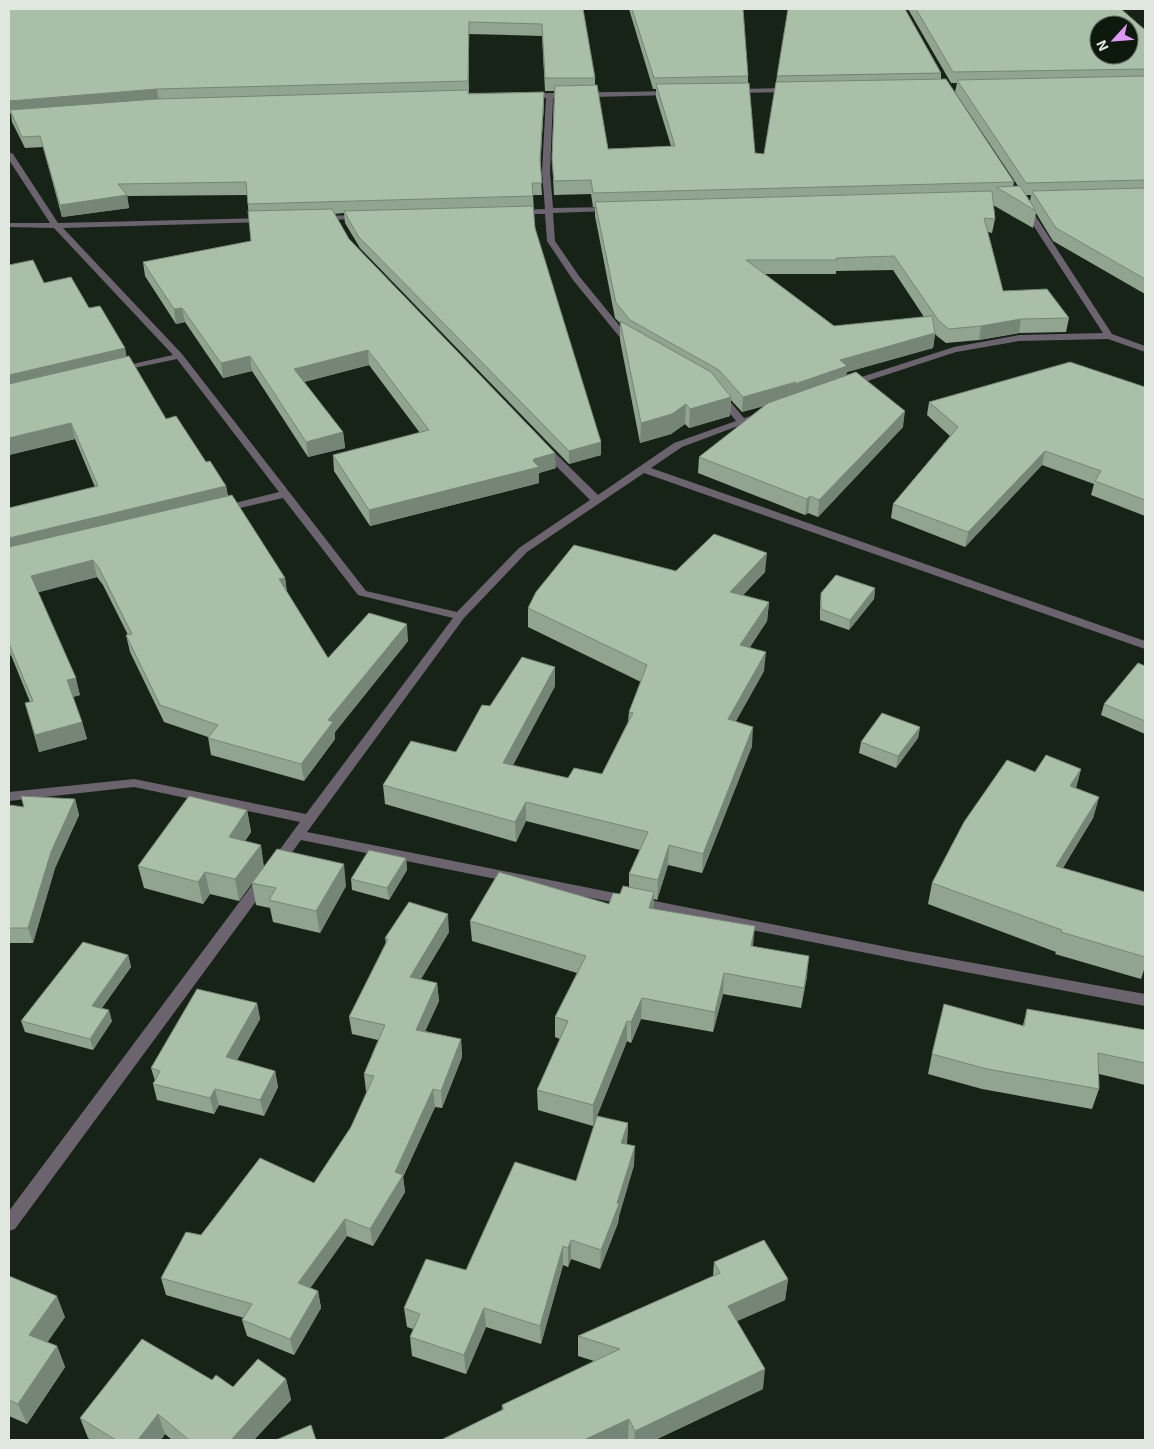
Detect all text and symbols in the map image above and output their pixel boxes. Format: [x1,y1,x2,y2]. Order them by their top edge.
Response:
north arrow [1089,15,1139,65]
text: N [1092,38,1112,54]

